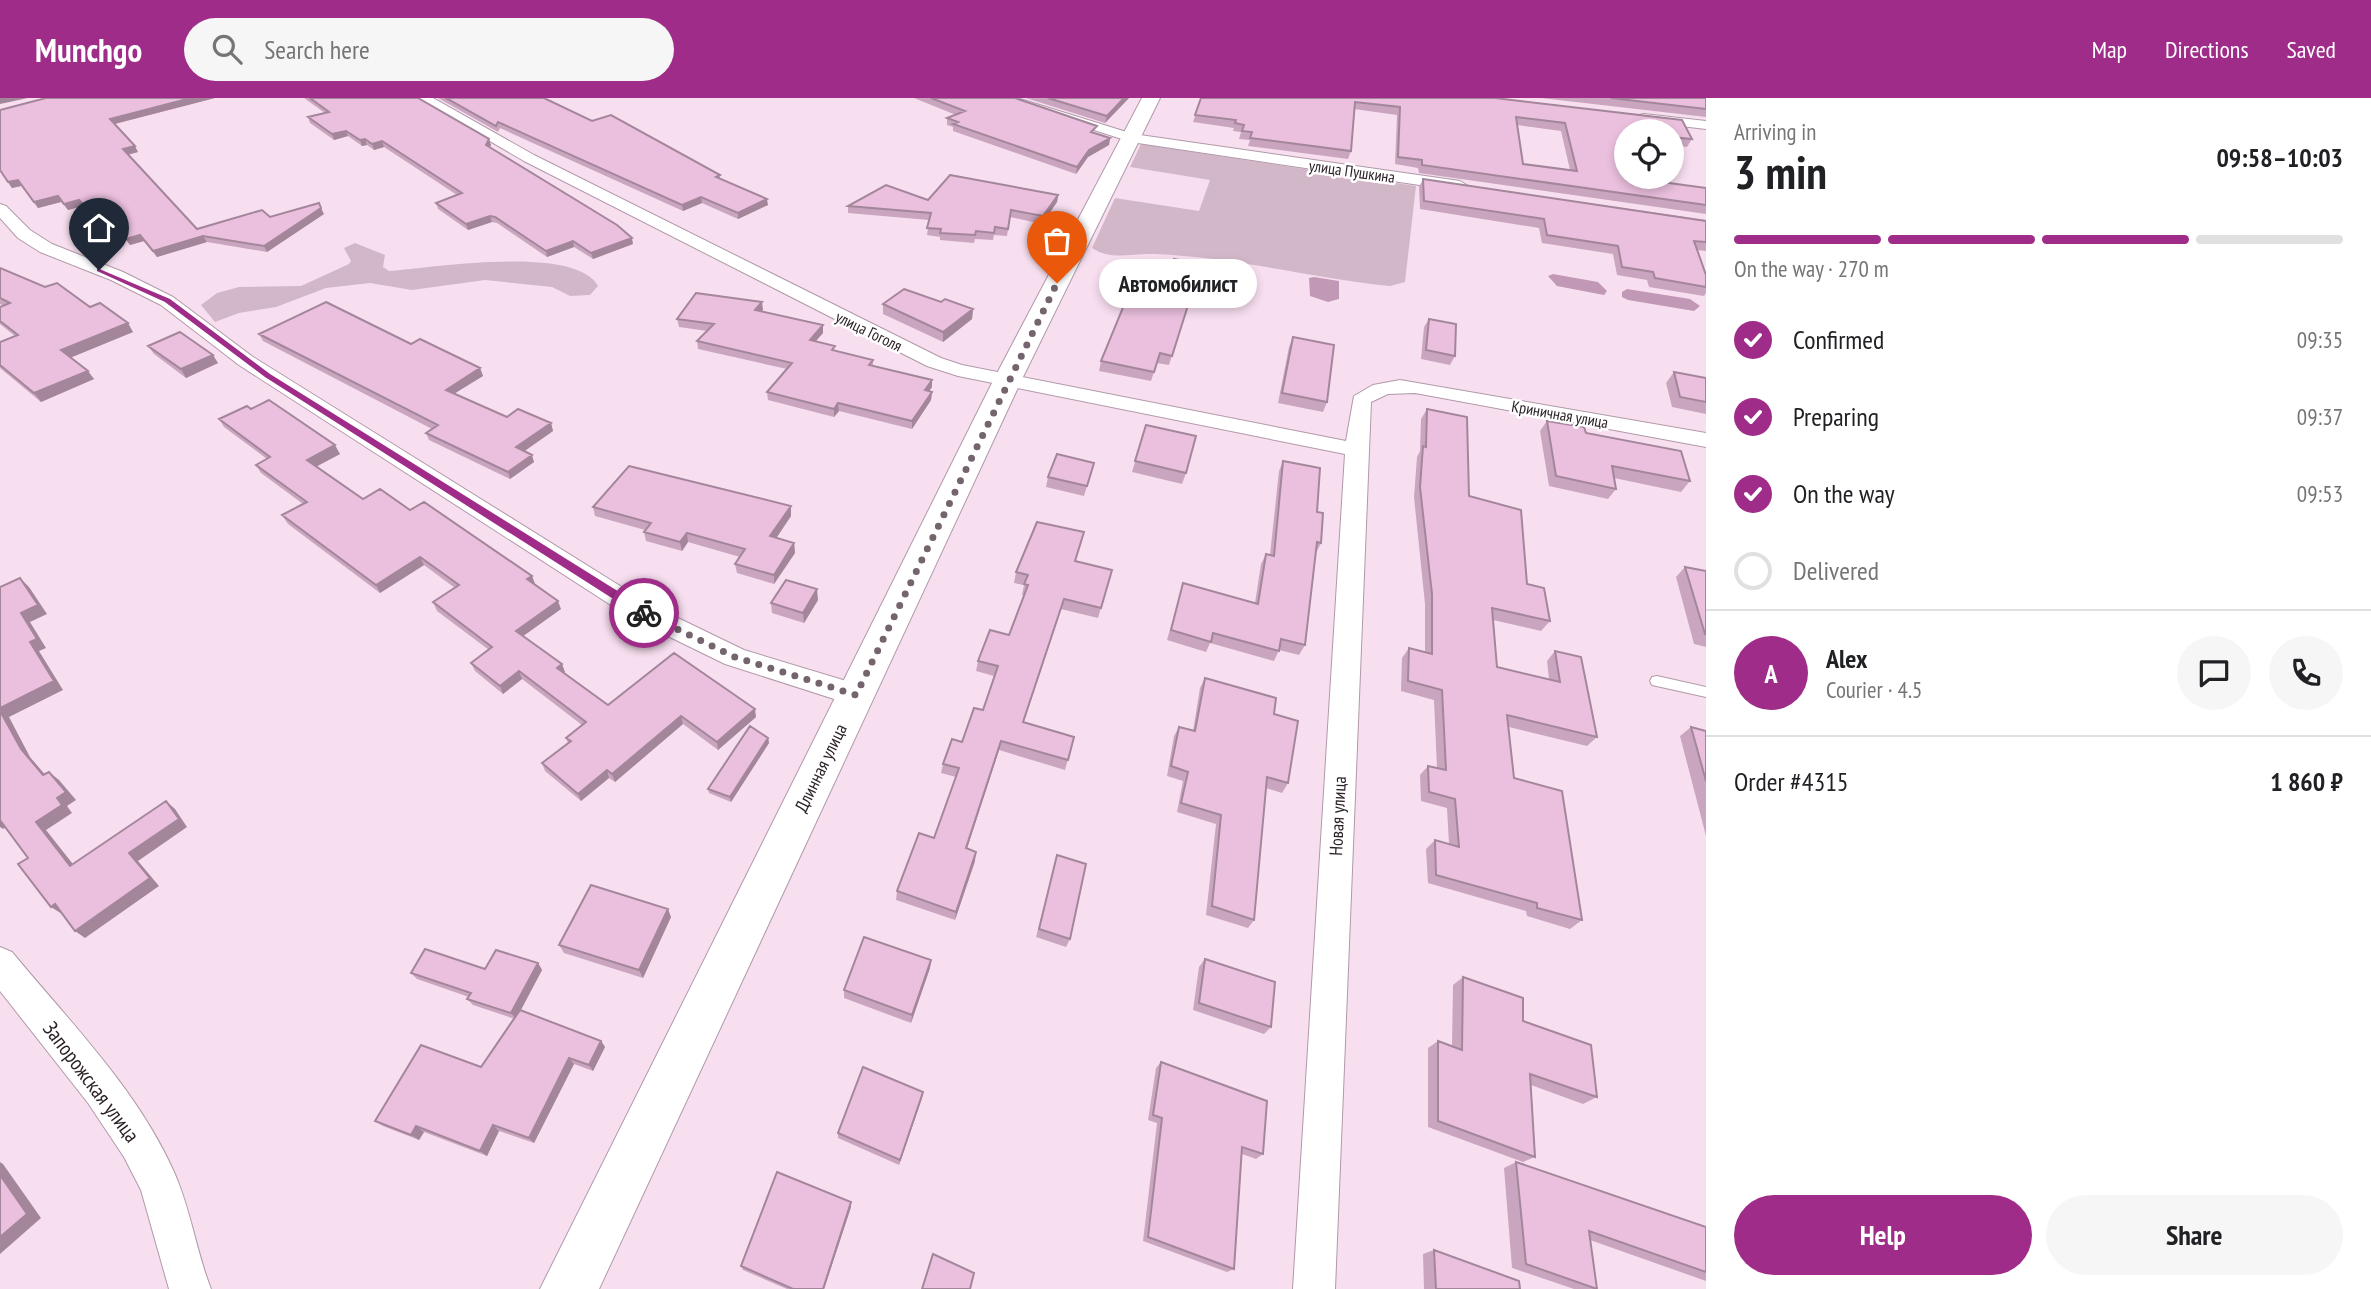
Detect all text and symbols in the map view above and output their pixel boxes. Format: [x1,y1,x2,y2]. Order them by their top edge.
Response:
search box [184,18,674,81]
text: Munchgo [35,28,142,71]
icon: search [208,30,246,68]
text: Search here [264,33,370,66]
text: Map [2092,34,2127,65]
text: Directions [2165,34,2249,65]
text: Saved [2287,34,2336,65]
text: Arriving in [1734,117,1816,146]
map controls [1614,119,1684,189]
button: locate [1614,119,1684,189]
text: 09:58–10:03 [2216,141,2343,174]
text: 3 min [1734,142,1827,202]
street label: улица Пушкина [1308,155,1396,187]
pin [69,198,129,270]
icon: home [80,209,118,247]
pin [1027,211,1087,283]
icon: bag [1038,222,1076,260]
text: On the way · 270 m [1734,254,1889,283]
callout: Автомобилист [1099,258,1256,308]
text: Автомобилист [1118,269,1238,298]
street label: улица Гоголя [832,306,906,356]
icon: check [1734,321,1772,359]
text: Confirmed [1793,323,1884,356]
text: 09:35 [2297,325,2343,354]
street label: Криничная улица [1510,396,1610,432]
icon: check [1734,398,1772,436]
text: Preparing [1793,400,1879,433]
text: 09:37 [2297,402,2343,431]
icon: check [1734,475,1772,513]
text: On the way [1793,477,1895,510]
text: 09:53 [2297,479,2343,508]
text: Delivered [1793,554,1879,587]
courier [609,578,679,648]
icon: bike [625,594,663,632]
button: chat [2177,636,2251,710]
button: phone [2269,636,2343,710]
text: Alex [1826,642,1867,675]
text: A [1764,657,1778,690]
text: Courier · 4.5 [1826,675,1922,704]
street label: Длинная улица [789,720,852,816]
text: Order #4315 [1734,765,1849,798]
text: 1 860 ₽ [2270,765,2343,798]
street label: Новая улица [1324,776,1351,856]
street label: Запорожская улица [37,1016,146,1147]
button: Help [1734,1195,2032,1275]
button: Share [2046,1195,2343,1275]

